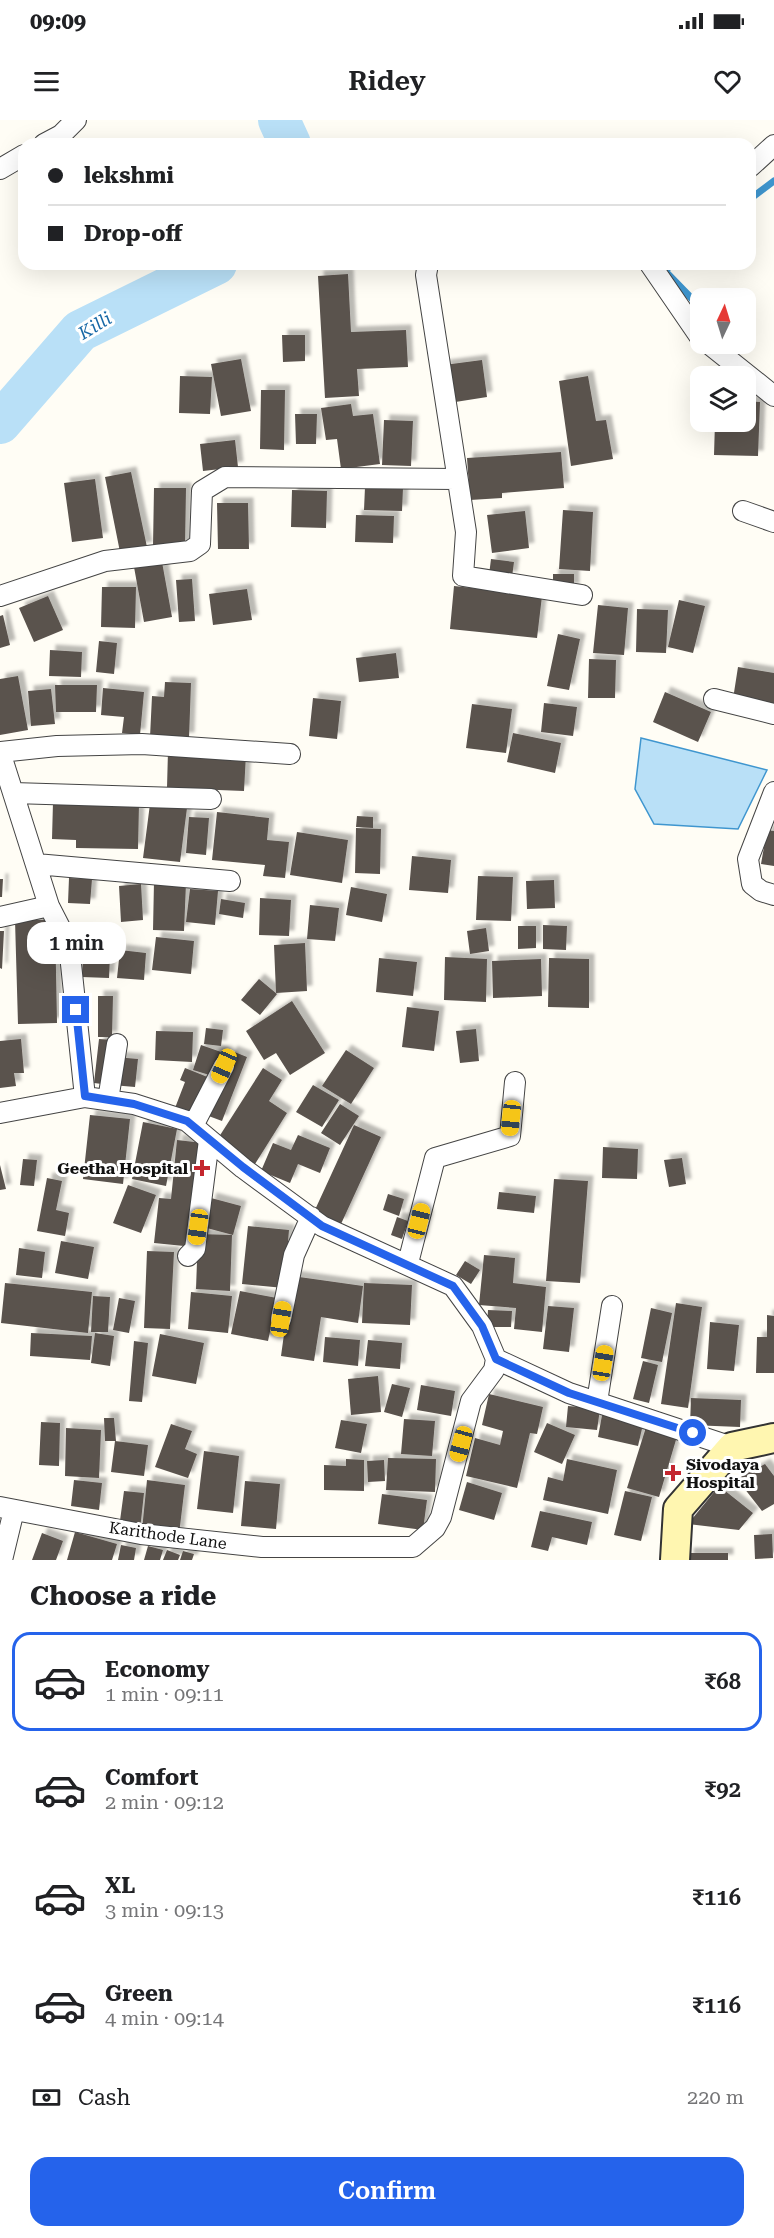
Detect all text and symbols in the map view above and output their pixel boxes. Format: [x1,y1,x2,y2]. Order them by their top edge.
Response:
text: 09:09 [30,9,86,34]
icon: menu [30,65,63,98]
text: Ridey [348,65,426,97]
icon: heart [711,65,744,98]
text: lekshmi [84,163,174,188]
text: Drop-off [84,221,182,246]
north arrow [690,288,756,354]
map controls [690,288,756,432]
water label: Killi [73,307,115,344]
button: layers [690,366,756,432]
callout: 1 min [26,923,125,965]
text: 1 min [49,931,104,955]
route end [62,996,89,1023]
car [208,1046,240,1086]
car [500,1099,522,1137]
place label: Geetha Hospital [57,1159,189,1178]
marker: Geetha Hospital [193,1159,211,1177]
car [406,1201,432,1241]
car [187,1208,209,1246]
car [269,1300,293,1338]
car [591,1344,615,1382]
route start [679,1419,706,1446]
car [448,1424,474,1464]
place label: Sivodaya Hospital [686,1455,760,1492]
marker: Sivodaya Hospital [664,1464,682,1482]
street label: Karithode Lane [108,1518,228,1553]
text: Choose a ride [30,1580,216,1612]
icon: car [33,1655,87,1709]
text: Economy [105,1657,209,1682]
text: ₹68 [704,1669,741,1694]
text: 1 min · 09:11 [105,1682,224,1706]
icon: car [33,1763,87,1817]
text: Comfort [105,1765,198,1790]
text: ₹92 [704,1777,741,1802]
text: 2 min · 09:12 [105,1790,224,1814]
icon: car [33,1871,87,1925]
text: XL [105,1873,135,1898]
text: ₹116 [692,1885,741,1910]
text: 3 min · 09:13 [105,1898,224,1922]
icon: car [33,1979,87,2033]
text: Green [105,1981,173,2006]
text: ₹116 [692,1993,741,2018]
text: 4 min · 09:14 [105,2006,224,2030]
icon: cash [30,2081,63,2114]
text: Cash [78,2085,130,2110]
text: 220 m [687,2085,744,2109]
button: Confirm [30,2157,744,2226]

